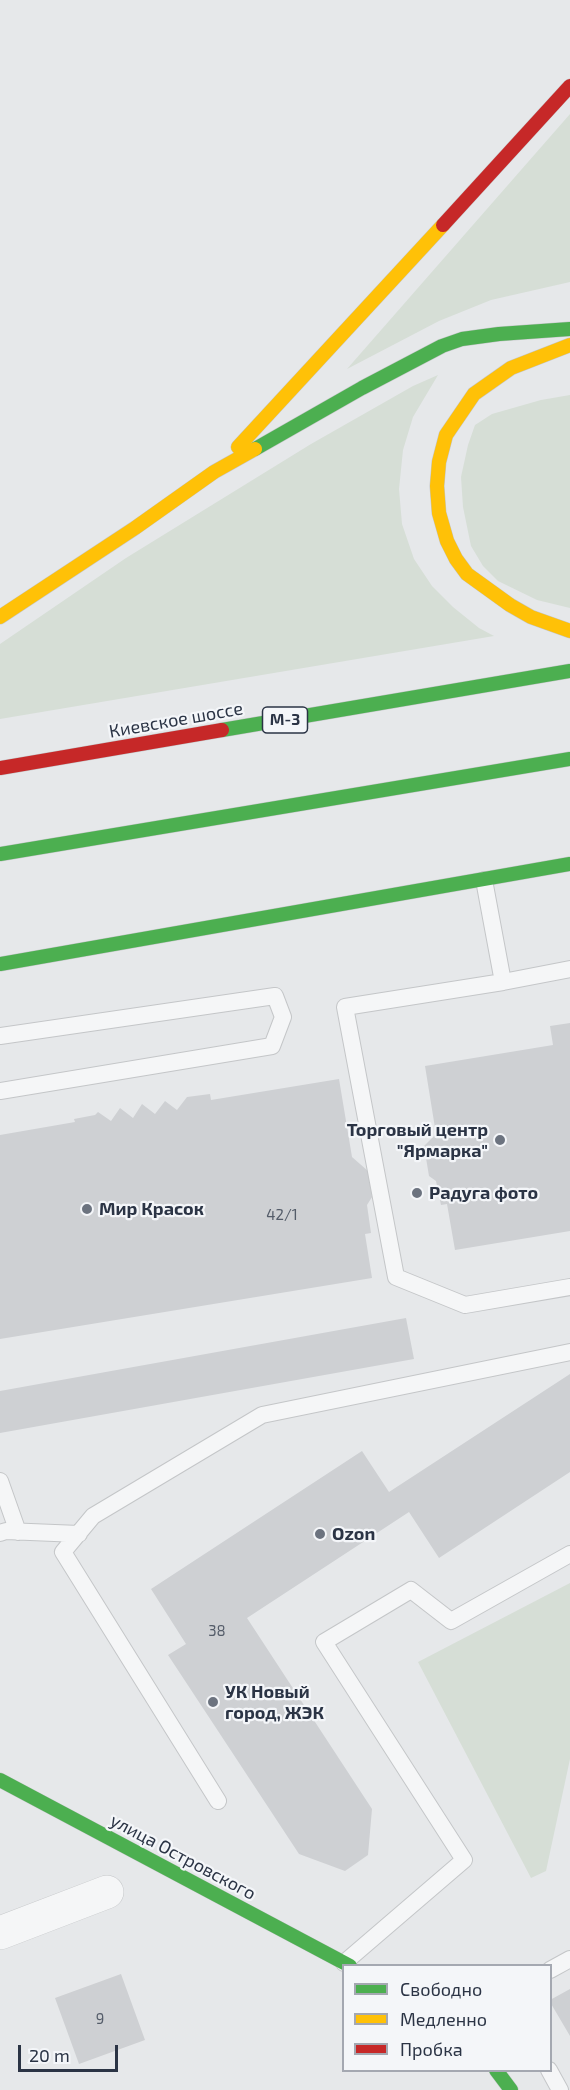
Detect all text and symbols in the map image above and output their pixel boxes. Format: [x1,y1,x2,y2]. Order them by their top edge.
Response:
street label: Киевское шоссе [107,698,245,742]
road number: М-3 [262,707,308,733]
place label: Торговый центр "Ярмарка" [347,1119,488,1162]
marker: Торговый центр "Ярмарка" [493,1133,507,1147]
place label: Радуга фото [429,1182,538,1204]
marker: Радуга фото [410,1186,424,1200]
place label: Мир Красок [99,1198,204,1220]
marker: Мир Красок [80,1202,94,1216]
house number: 42/1 [266,1206,298,1224]
place label: Ozon [332,1523,375,1545]
marker: Ozon [313,1527,327,1541]
house number: 38 [208,1622,226,1640]
place label: УК Новый город, ЖЭК [225,1681,324,1724]
marker: УК Новый город, ЖЭК [206,1695,220,1709]
street label: улица Островского [106,1809,260,1905]
legend [342,1964,552,2072]
text: Свободно [400,1978,482,2000]
text: Медленно [400,2008,487,2030]
house number: 9 [96,2010,104,2028]
scale bar [21,2033,122,2071]
text: Пробка [400,2038,463,2060]
text: 20 m [29,2044,70,2066]

